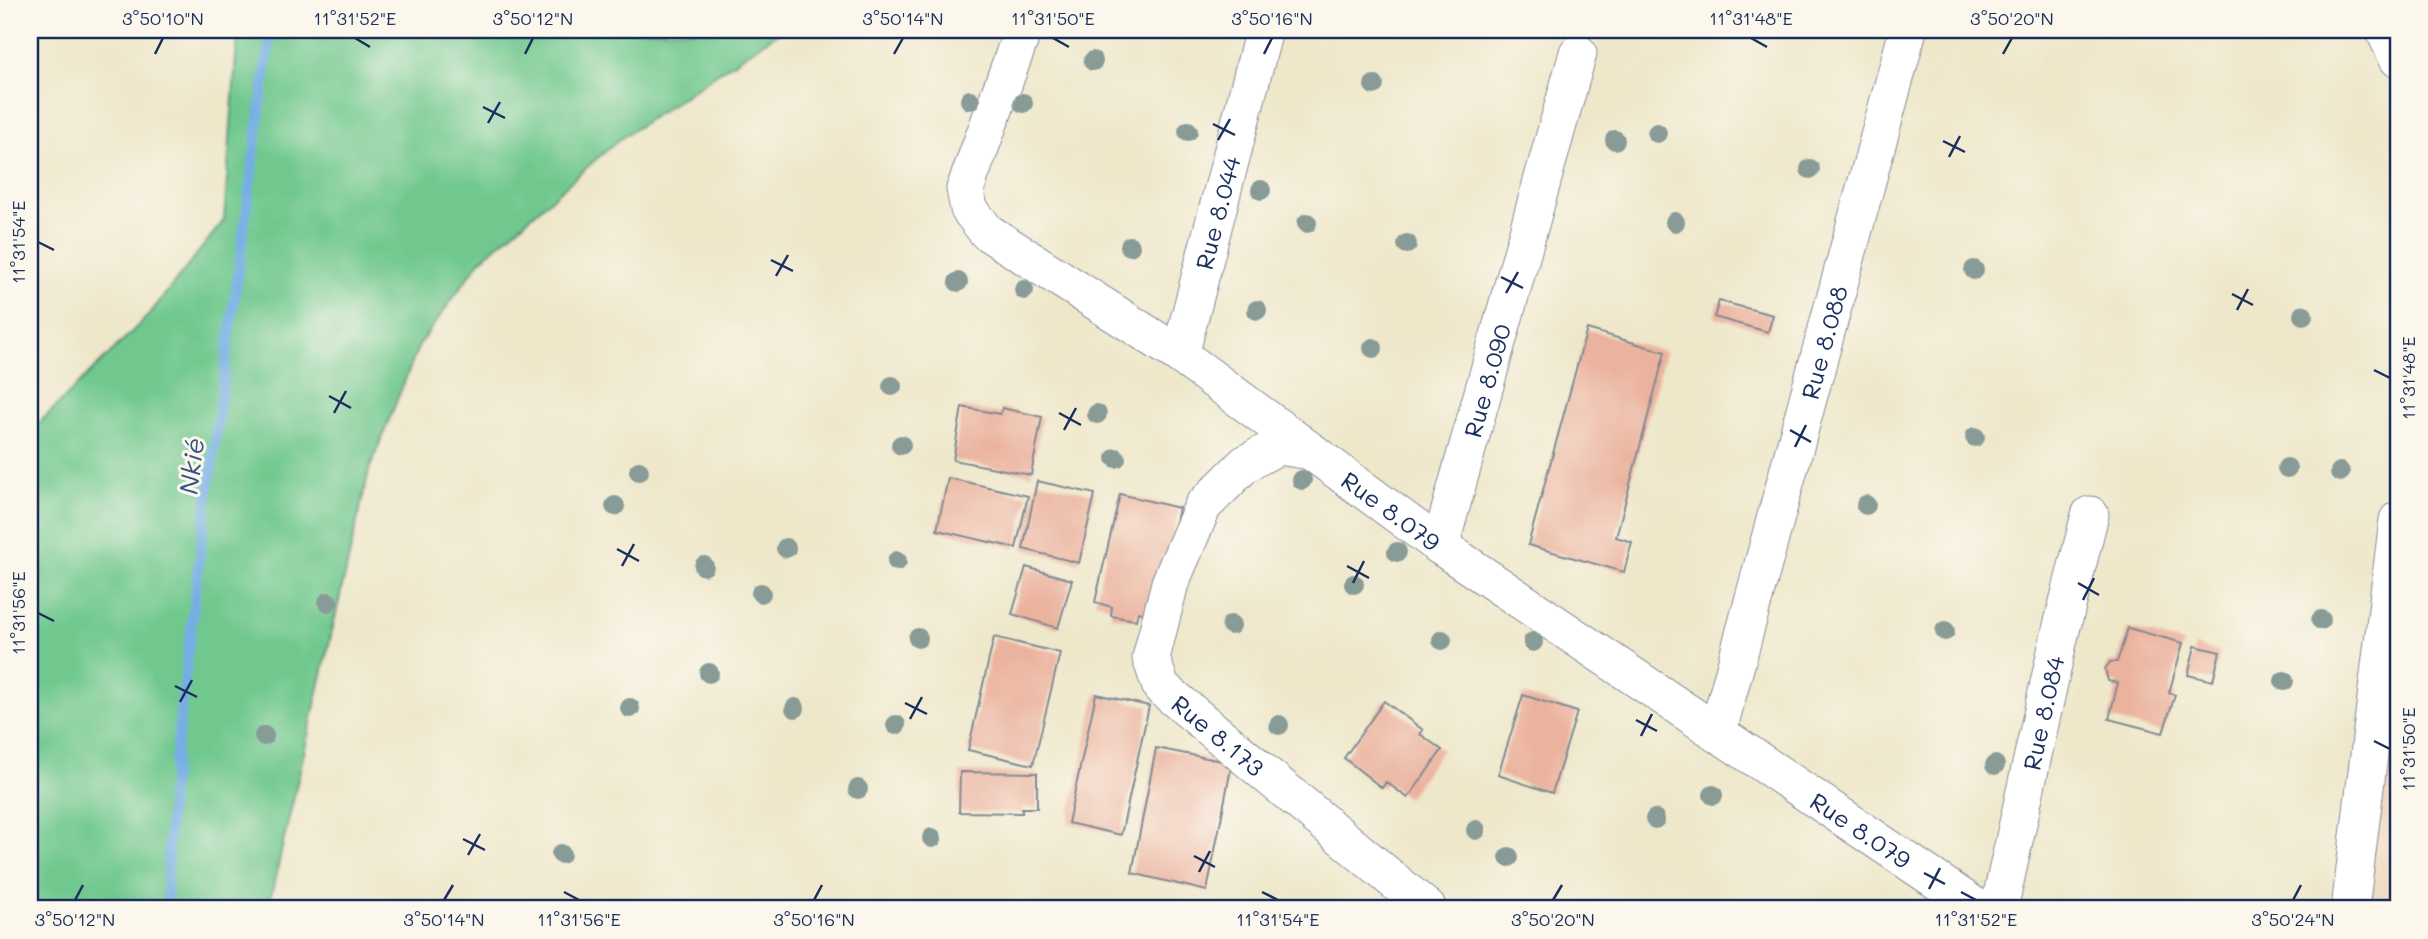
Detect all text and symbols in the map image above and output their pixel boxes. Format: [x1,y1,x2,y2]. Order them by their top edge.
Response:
text: 3°50'10"N [122,6,204,30]
text: 11°31'52"E [314,6,396,30]
text: 3°50'12"N [493,6,573,30]
text: 3°50'14"N [862,6,944,30]
text: 11°31'50"E [1011,6,1095,30]
text: 3°50'16"N [1231,6,1313,30]
text: 11°31'48"E [1709,6,1793,30]
text: 3°50'20"N [1970,6,2054,30]
street label: Rue 8.044 [1187,153,1246,273]
text: 11°31'54"E [6,200,30,284]
street label: Rue 8.088 [1793,282,1854,402]
street label: Rue 8.090 [1456,320,1517,441]
text: 11°31'48"E [2396,336,2420,420]
water label: Nkié [171,436,211,496]
street label: Rue 8.079 [1336,464,1447,557]
text: 11°31'56"E [6,571,30,655]
street label: Rue 8.084 [2015,653,2070,773]
street label: Rue 8.173 [1166,687,1271,782]
text: 11°31'50"E [2396,707,2420,791]
street label: Rue 8.079 [1805,785,1917,875]
text: 3°50'12"N [35,907,115,931]
text: 3°50'14"N [403,907,485,931]
text: 11°31'56"E [537,907,621,931]
text: 3°50'16"N [773,907,855,931]
text: 11°31'54"E [1236,907,1320,931]
text: 3°50'20"N [1511,907,1595,931]
text: 11°31'52"E [1935,907,2017,931]
text: 3°50'24"N [2251,907,2335,931]

